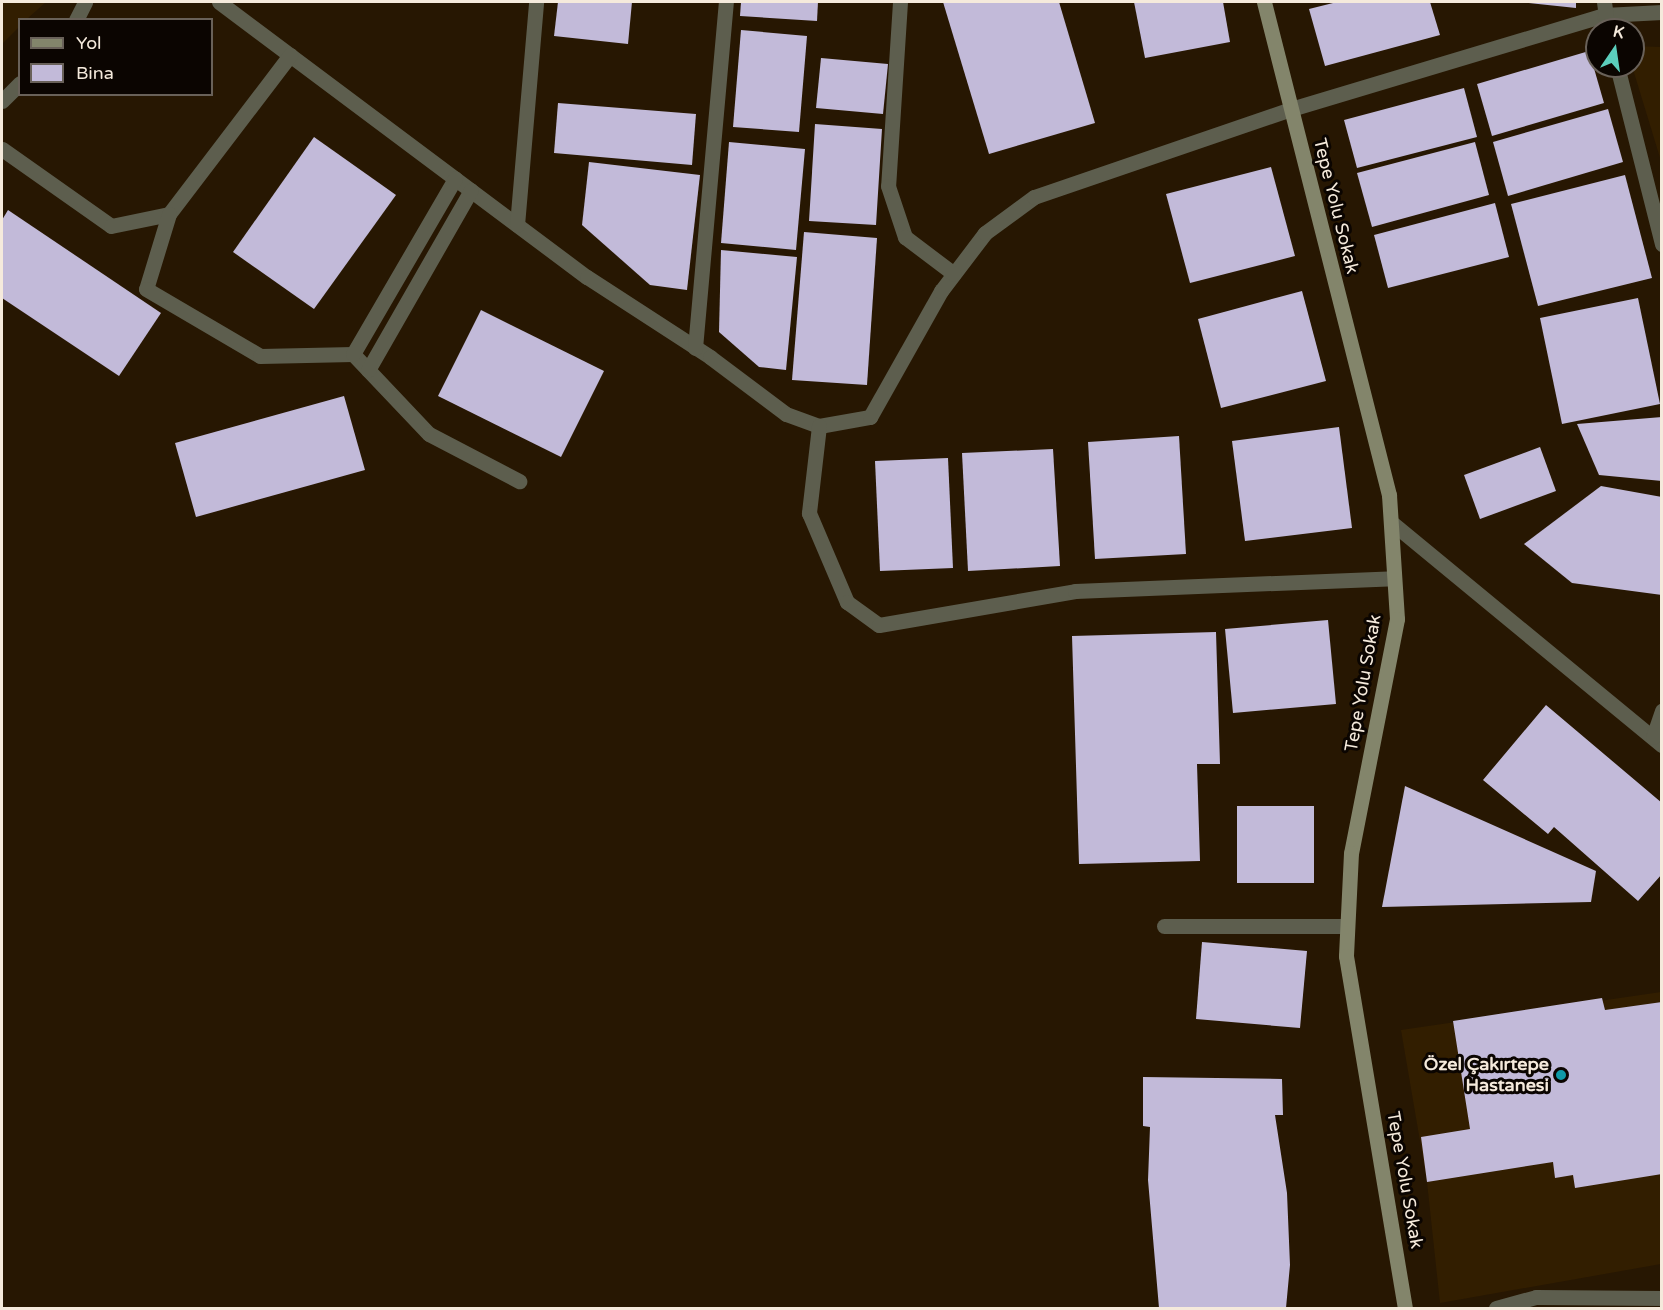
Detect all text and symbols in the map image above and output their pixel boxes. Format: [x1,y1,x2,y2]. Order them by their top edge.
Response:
legend [18,18,213,96]
north arrow [1585,18,1645,78]
text: K [1611,21,1626,43]
text: Yol [76,32,102,54]
text: Bina [76,62,114,84]
street label: Tepe Yolu Sokak [1309,136,1363,276]
street label: Tepe Yolu Sokak [1340,613,1386,753]
place label: Özel Çakırtepe Hastanesi [1424,1054,1549,1096]
marker: Özel Çakırtepe Hastanesi [1554,1068,1568,1082]
street label: Tepe Yolu Sokak [1382,1110,1428,1250]

